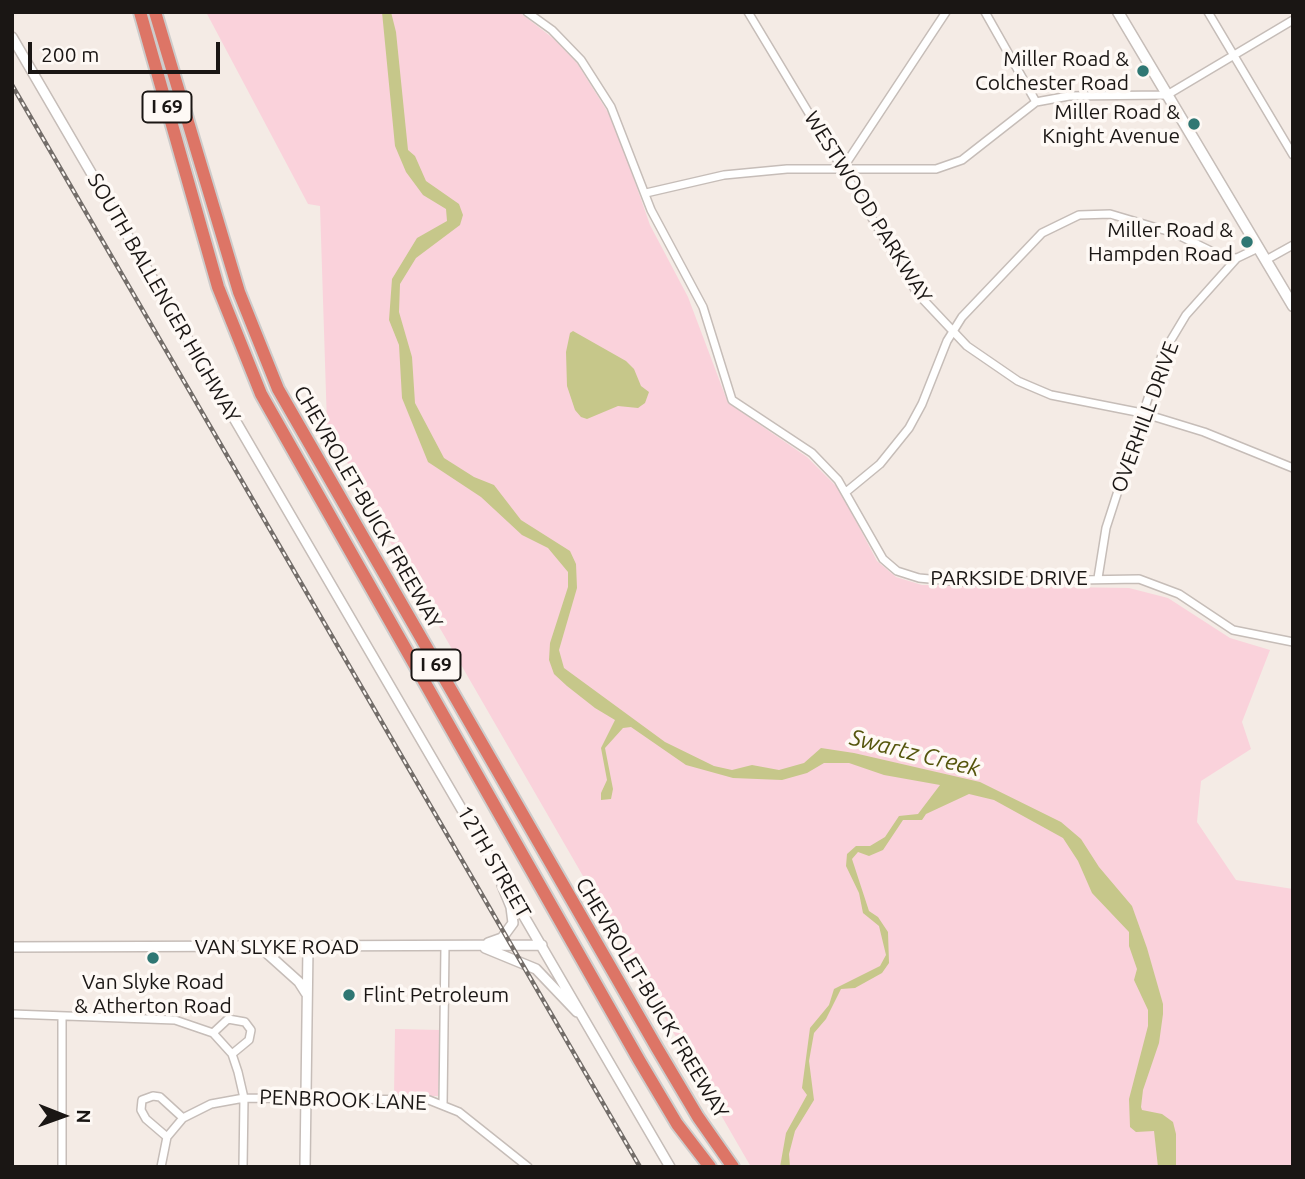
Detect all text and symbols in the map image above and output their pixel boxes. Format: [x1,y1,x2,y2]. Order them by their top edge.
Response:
scale bar [32,28,224,72]
text: 200 m [41,42,99,66]
place label: Miller Road & Colchester Road [975,46,1129,96]
marker: Miller Road & Colchester Road [1135,63,1151,79]
road number: I 69 [142,92,192,122]
place label: Miller Road & Knight Avenue [1042,99,1180,149]
street label: WESTWOOD PARKWAY [799,107,937,307]
marker: Miller Road & Knight Avenue [1186,116,1202,132]
street label: SOUTH BALLENGER HIGHWAY [82,169,246,427]
place label: Miller Road & Hampden Road [1088,217,1233,267]
marker: Miller Road & Hampden Road [1239,234,1255,250]
street label: OVERHILL DRIVE [1106,338,1184,496]
street label: CHEVROLET-BUICK FREEWAY [288,381,448,633]
street label: PARKSIDE DRIVE [930,565,1088,591]
road number: I 69 [412,650,460,680]
water label: Swartz Creek [847,723,983,783]
street label: 12TH STREET [452,801,536,923]
street label: CHEVROLET-BUICK FREEWAY [570,873,734,1123]
street label: VAN SLYKE ROAD [195,934,359,960]
marker: Van Slyke Road & Atherton Road [145,950,161,966]
place label: Van Slyke Road & Atherton Road [74,969,232,1019]
place label: Flint Petroleum [363,982,509,1008]
marker: Flint Petroleum [341,987,357,1003]
north arrow [28,1081,98,1151]
street label: PENBROOK LANE [259,1084,427,1116]
text: N [73,1109,95,1124]

